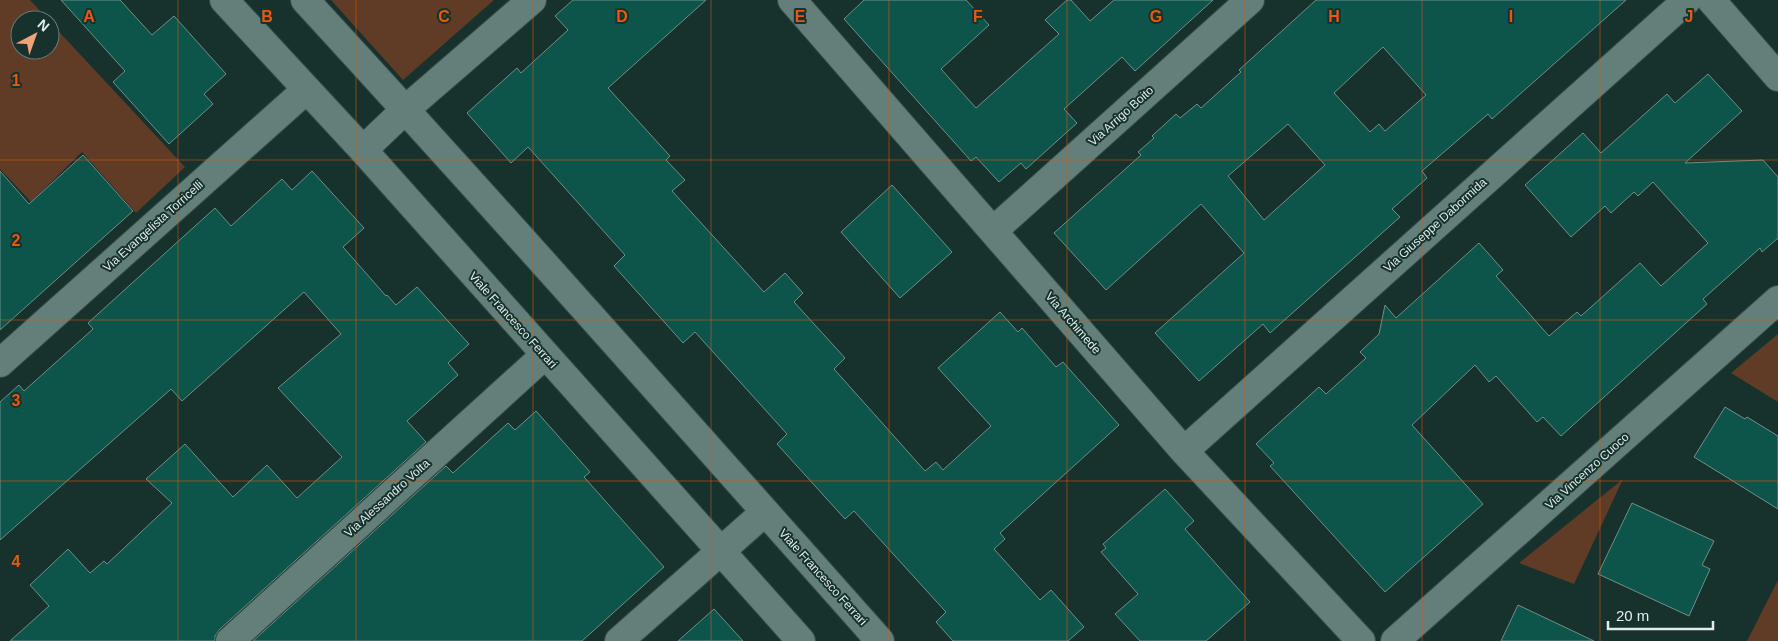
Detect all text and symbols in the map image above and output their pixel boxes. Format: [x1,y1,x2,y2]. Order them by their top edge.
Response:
text: A [83,8,95,25]
text: B [261,8,273,25]
text: C [438,8,450,25]
text: D [616,8,628,25]
text: E [795,8,806,25]
text: F [973,8,983,25]
text: G [1150,8,1162,25]
text: H [1328,8,1340,25]
text: I [1509,8,1513,25]
text: J [1685,8,1693,25]
north arrow [10,10,60,60]
text: N [34,16,53,35]
text: 1 [12,72,21,89]
street label: Via Arrigo Boito [1086,83,1157,149]
street label: Via Giuseppe Dabormida [1381,175,1490,275]
street label: Via Evangelista Torricelli [100,177,206,275]
text: 2 [12,232,21,249]
street label: Viale Francesco Ferrari [466,269,560,371]
street label: Via Archimede [1042,289,1104,357]
text: 3 [12,392,21,409]
street label: Via Vincenzo Cuoco [1542,430,1632,512]
street label: Via Alessandro Volta [341,456,433,540]
street label: Viale Francesco Ferrari [776,526,870,628]
text: 4 [12,553,21,570]
scale bar [1608,598,1713,630]
text: 20 m [1616,607,1649,624]

